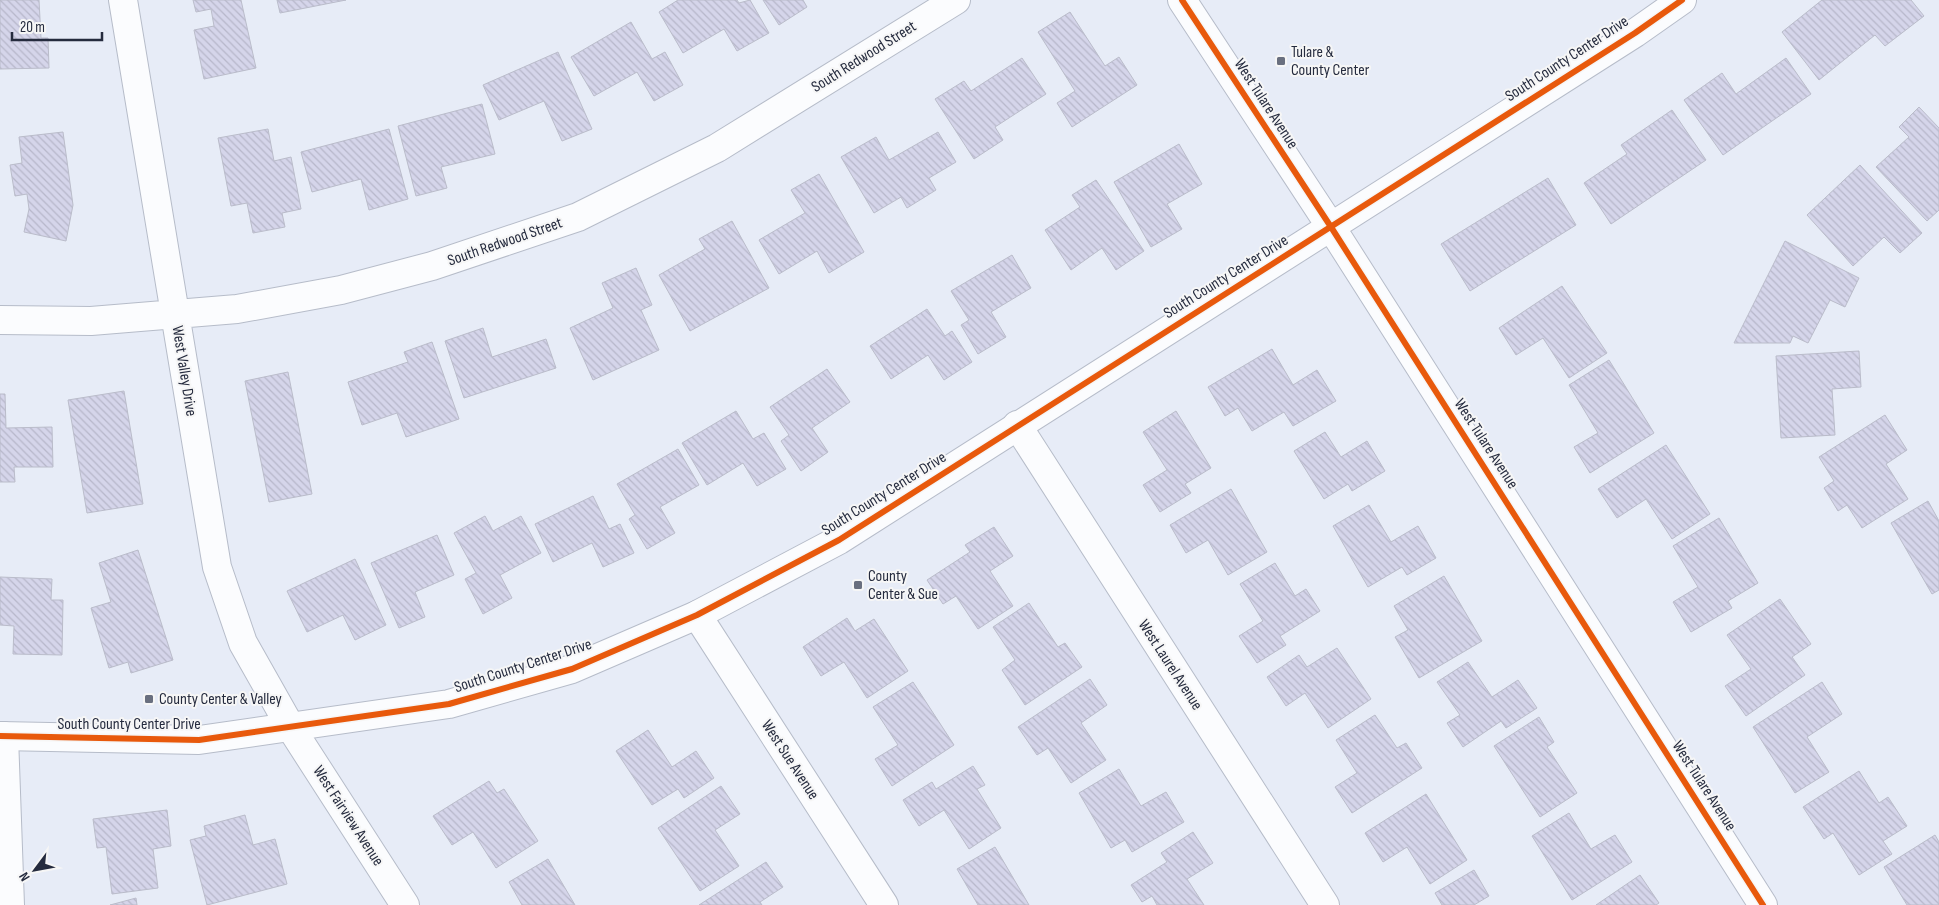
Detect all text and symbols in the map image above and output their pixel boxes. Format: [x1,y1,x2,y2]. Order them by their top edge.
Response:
scale bar [12,10,102,42]
street label: South County Center Drive [1502,12,1632,106]
street label: South Redwood Street [808,17,920,97]
text: 20 m [20,18,45,37]
place label: Tulare & County Center [1291,43,1370,80]
street label: West Tulare Avenue [1230,55,1302,153]
marker: Tulare & County Center [1275,55,1287,67]
street label: South Redwood Street [445,213,565,271]
street label: South County Center Drive [1160,231,1292,323]
street label: West Valley Drive [167,324,201,418]
street label: West Tulare Avenue [1450,395,1522,493]
street label: South County Center Drive [818,448,950,540]
place label: County Center & Sue [868,567,938,604]
marker: County Center & Sue [852,579,864,591]
street label: West Laurel Avenue [1134,616,1206,714]
street label: South County Center Drive [452,635,594,697]
place label: County Center & Valley [159,690,282,709]
marker: County Center & Valley [143,693,155,705]
street label: South County Center Drive [57,715,201,734]
street label: West Sue Avenue [757,717,823,803]
street label: West Tulare Avenue [1668,737,1740,835]
street label: West Fairview Avenue [309,762,387,870]
north arrow [10,845,60,895]
text: N [15,869,34,884]

